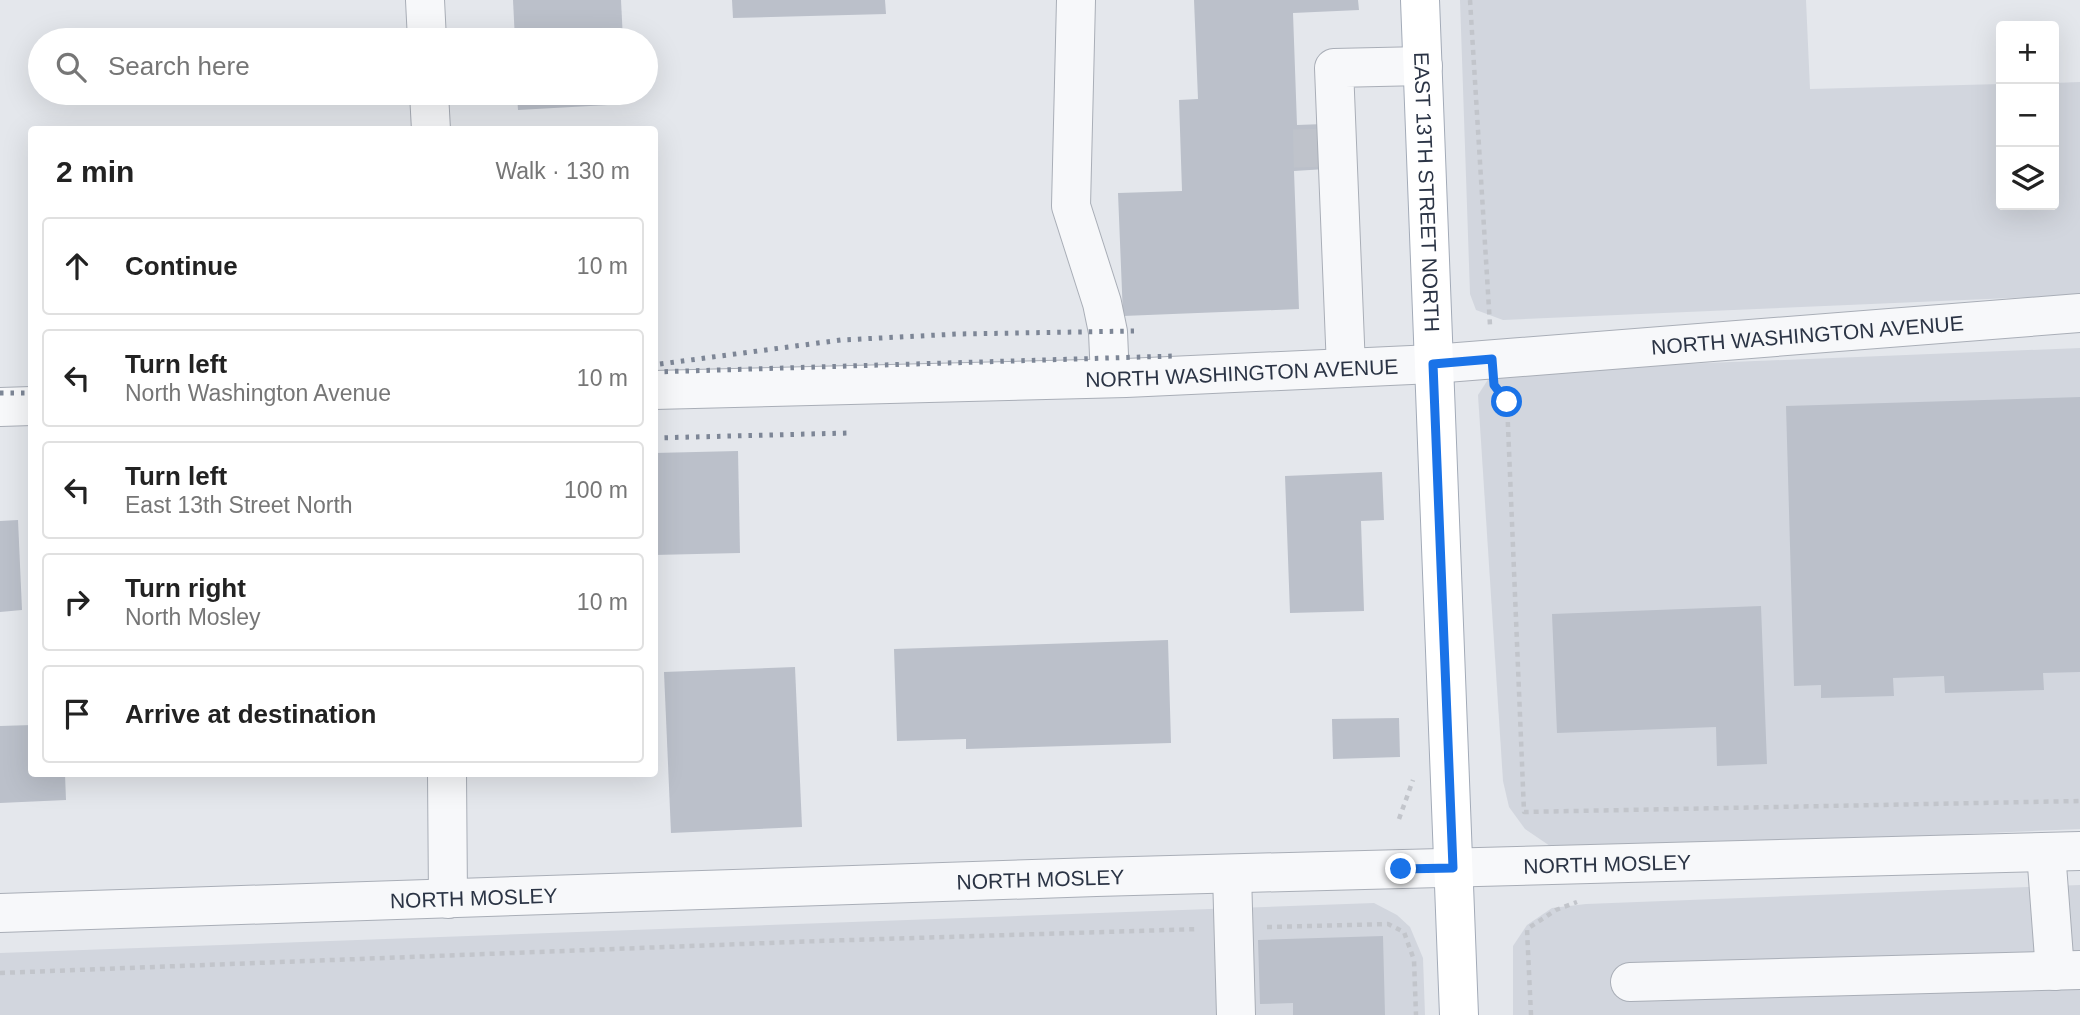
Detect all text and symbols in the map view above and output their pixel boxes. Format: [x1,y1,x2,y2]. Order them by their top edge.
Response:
map controls [1996,21,2059,210]
button: + [1996,21,2059,84]
search box [28,28,658,105]
icon: search [52,48,90,86]
text: Search here [108,51,250,81]
street label: EAST 13TH STREET NORTH [1411,51,1444,332]
button: − [1996,84,2059,147]
button: layers [1996,147,2059,210]
text: 2 min [56,155,134,188]
text: Walk · 130 m [495,158,630,184]
icon: ahead [58,247,96,285]
text: Continue [125,251,238,281]
text: 10 m [577,253,628,279]
street label: NORTH WASHINGTON AVENUE [1650,311,1964,358]
text: Turn left [125,349,227,379]
street label: NORTH WASHINGTON AVENUE [1085,354,1399,391]
icon: left [58,359,96,397]
text: 10 m [577,365,628,391]
text: North Washington Avenue [125,380,391,406]
route start [1491,386,1522,417]
text: Turn left [125,461,227,491]
icon: left [58,471,96,509]
text: 100 m [564,477,628,503]
text: East 13th Street North [125,492,353,518]
text: Turn right [125,573,246,603]
icon: right [58,583,96,621]
text: 10 m [577,589,628,615]
text: North Mosley [125,604,260,630]
icon: arrive [58,695,96,733]
text: Arrive at destination [125,699,376,729]
street label: NORTH MOSLEY [1523,850,1691,877]
route end [1385,853,1416,884]
street label: NORTH MOSLEY [956,865,1125,893]
street label: NORTH MOSLEY [390,883,558,912]

